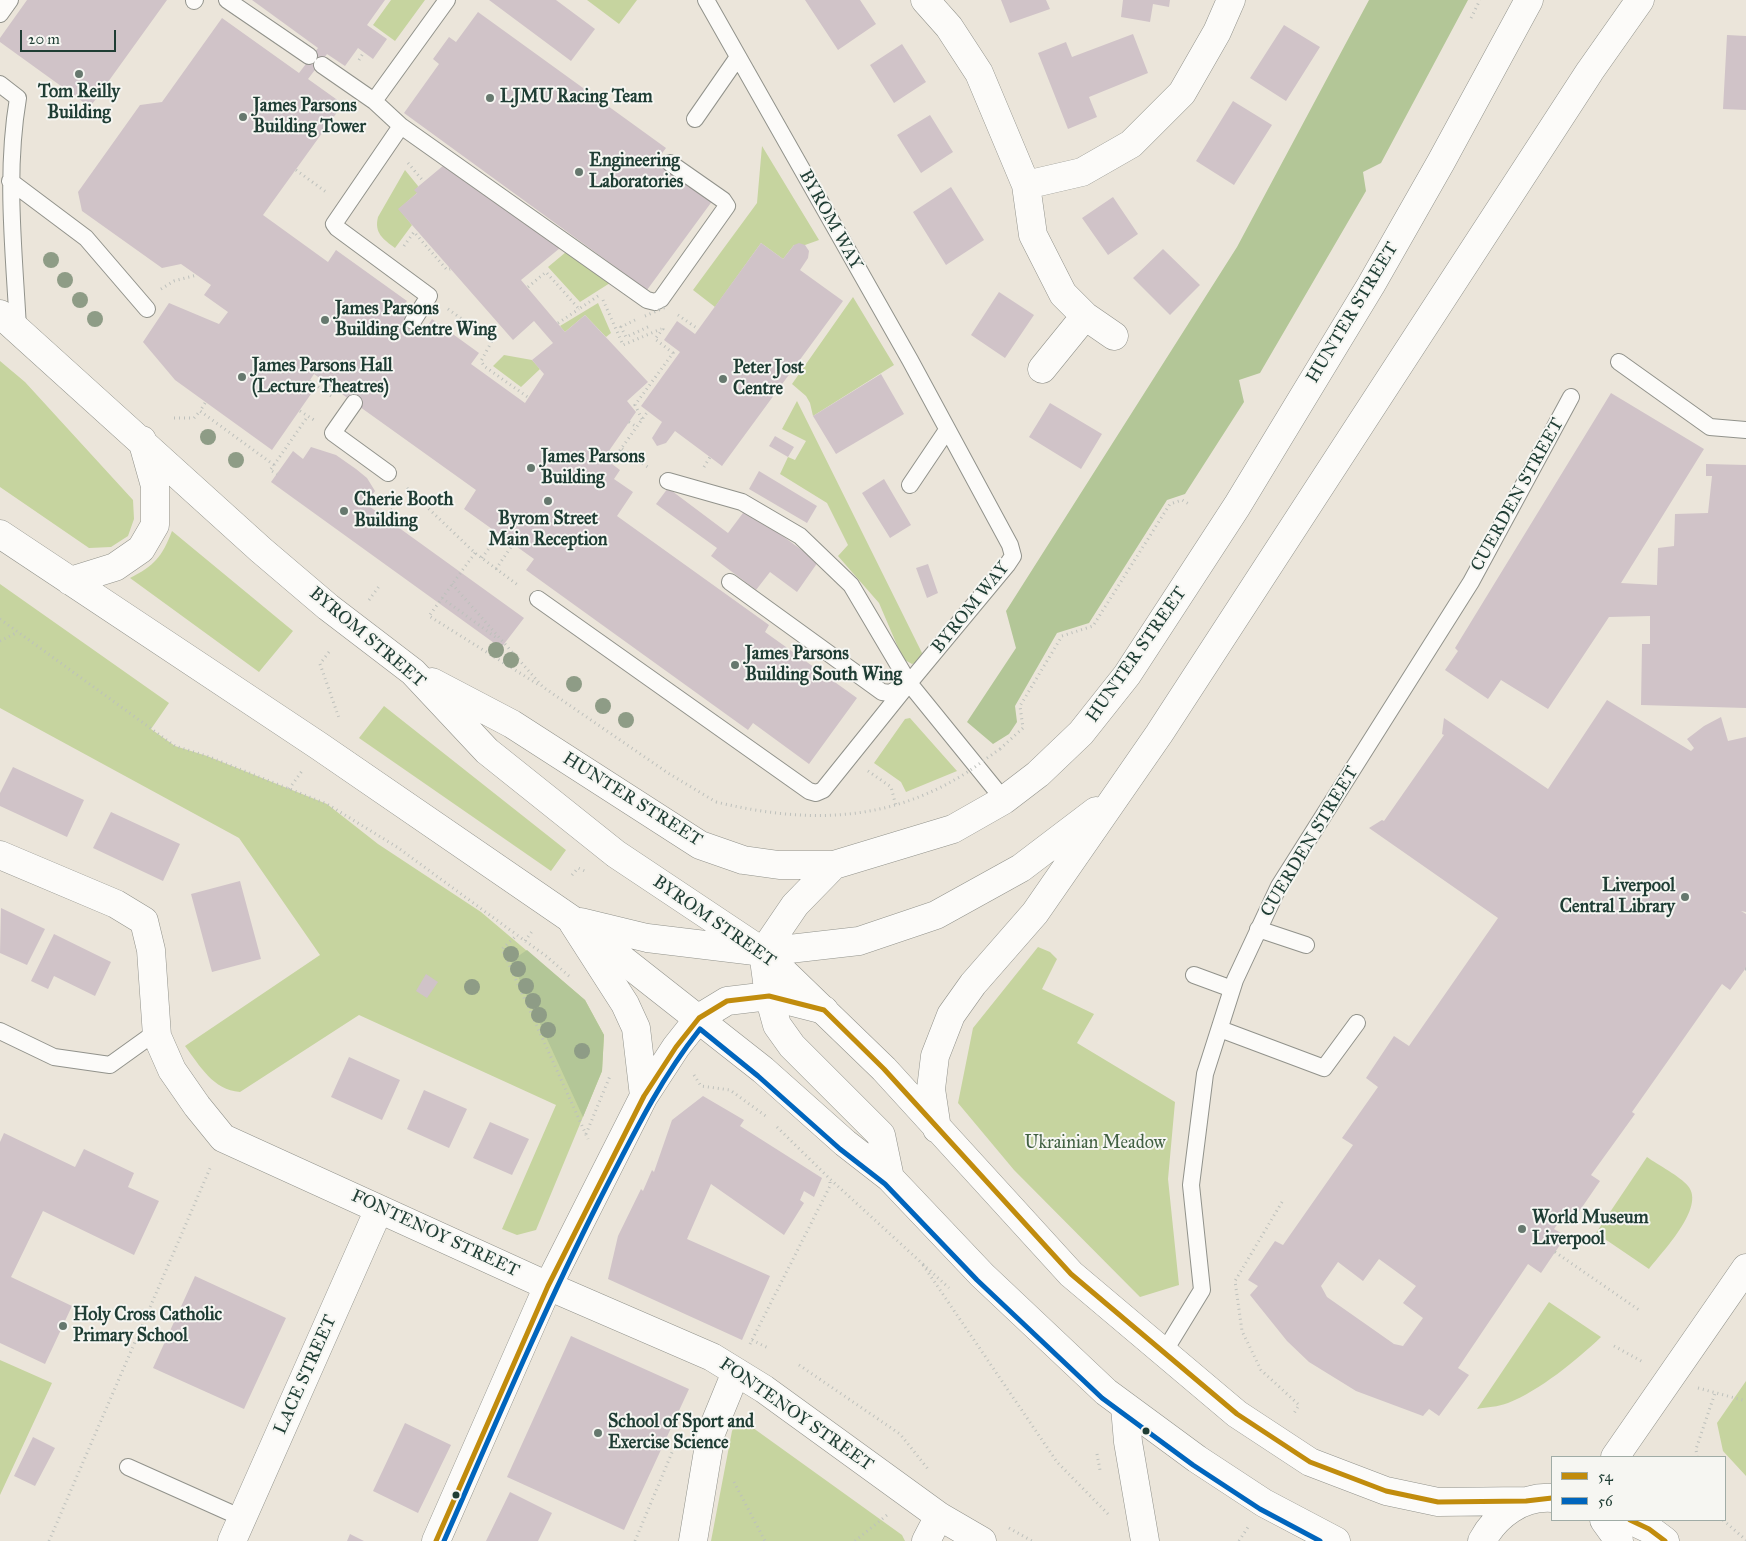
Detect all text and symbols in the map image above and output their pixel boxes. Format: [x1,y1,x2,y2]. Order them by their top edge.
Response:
scale bar [22,20,119,52]
text: 20 m [28,30,60,48]
marker: Tom Reilly Building [73,68,85,80]
place label: Tom Reilly Building [38,82,120,125]
place label: LJMU Racing Team [500,87,653,109]
marker: LJMU Racing Team [484,92,496,104]
place label: James Parsons Building Tower [253,96,366,138]
marker: James Parsons Building Tower [237,111,249,123]
place label: Engineering Laboratories [589,151,683,193]
marker: Engineering Laboratories [573,166,585,178]
street label: BYROM WAY [794,166,866,274]
street label: HUNTER STREET [1302,239,1404,387]
place label: James Parsons Building Centre Wing [335,299,496,342]
marker: James Parsons Building Centre Wing [319,314,331,326]
place label: James Parsons Hall (Lecture Theatres) [252,356,393,398]
place label: Peter Jost Centre [733,358,804,400]
marker: James Parsons Hall (Lecture Theatres) [236,371,248,383]
marker: Peter Jost Centre [717,373,729,385]
street label: CUERDEN STREET [1467,415,1569,575]
place label: James Parsons Building [541,447,645,489]
marker: James Parsons Building [525,462,537,474]
place label: Cherie Booth Building [354,490,453,532]
marker: Byrom Street Main Reception [542,495,554,507]
marker: Cherie Booth Building [338,505,350,517]
place label: Byrom Street Main Reception [488,509,608,552]
street label: BYROM WAY [928,558,1014,658]
street label: BYROM STREET [305,583,429,693]
street label: HUNTER STREET [1082,583,1192,727]
place label: James Parsons Building South Wing [745,644,902,686]
marker: James Parsons Building South Wing [729,659,741,671]
street label: HUNTER STREET [558,748,706,852]
street label: CUERDEN STREET [1257,763,1363,921]
street label: BYROM STREET [648,872,780,972]
place label: Liverpool Central Library [1560,876,1675,919]
marker: Liverpool Central Library [1679,891,1691,903]
park label: Ukrainian Meadow [1024,1133,1166,1155]
street label: FONTENOY STREET [348,1186,522,1282]
place label: World Museum Liverpool [1532,1208,1649,1250]
marker: World Museum Liverpool [1516,1223,1528,1235]
place label: Holy Cross Catholic Primary School [73,1305,222,1348]
street label: LACE STREET [270,1312,342,1438]
marker: Holy Cross Catholic Primary School [57,1320,69,1332]
street label: FONTENOY STREET [715,1354,877,1476]
place label: School of Sport and Exercise Science [608,1412,754,1455]
unlabelled marker [1141,1426,1151,1436]
marker: School of Sport and Exercise Science [592,1427,604,1439]
legend [1551,1456,1726,1521]
text: 54 [1598,1467,1613,1485]
unlabelled marker [451,1490,461,1500]
text: 56 [1598,1492,1613,1510]

